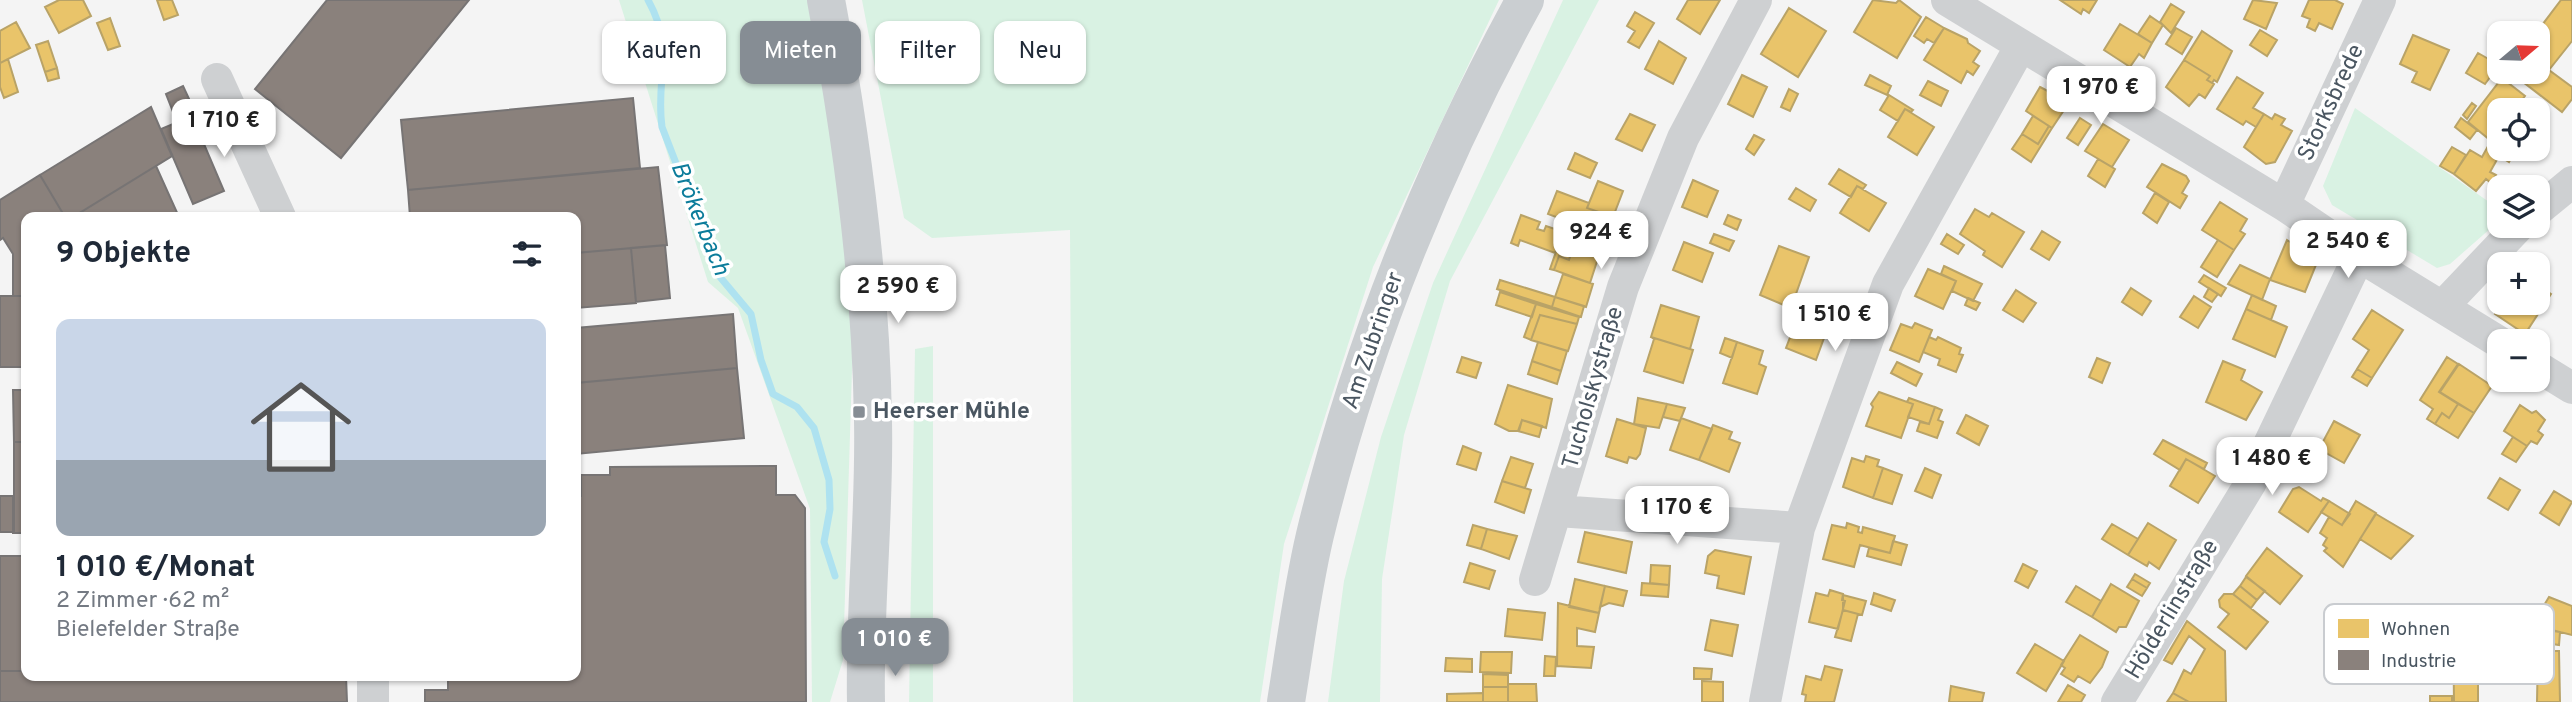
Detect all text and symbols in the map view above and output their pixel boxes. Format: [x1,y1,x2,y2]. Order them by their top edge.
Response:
chip: Kaufen [602,21,726,84]
chip: Mieten [740,21,861,84]
chip: Filter [875,21,980,84]
chip: Neu [994,21,1086,84]
north arrow [2487,21,2550,84]
map controls [2487,21,2550,392]
street label: Storksbrede [2292,40,2372,166]
pin: 1 970 € [2036,66,2166,126]
text: 1 970 € [2063,74,2139,103]
button: locate [2487,98,2550,161]
pin: 1 710 € [159,100,289,159]
text: 1 710 € [188,107,260,136]
water label: Brökerbach [663,158,735,280]
button: layers [2487,175,2550,238]
pin: 924 € [1552,212,1650,271]
text: 924 € [1569,219,1633,248]
pin: 2 540 € [2283,220,2413,280]
text: 2 540 € [2306,228,2390,257]
icon: filters [508,235,546,273]
text: 9 Objekte [56,236,191,273]
button: + [2487,252,2550,315]
pin: 2 590 € [833,266,963,325]
street label: Am Zubringer [1337,268,1411,414]
text: 2 590 € [856,273,940,302]
pin: 1 510 € [1770,294,1900,353]
text: 1 510 € [1798,301,1872,330]
street label: Tucholskystraße [1557,304,1631,472]
button: − [2487,329,2550,392]
icon: home [238,364,364,490]
place label: Heerser Mühle [873,398,1030,427]
marker: Heerser Mühle [851,404,867,420]
pin: 1 480 € [2207,438,2337,497]
text: 1 480 € [2232,445,2312,474]
pin: 1 170 € [1612,486,1742,546]
text: 1 170 € [1641,494,1713,523]
street label: Hölderlinstraße [2120,535,2226,685]
text: 1 010 €/Monat [56,550,255,587]
text: 2 Zimmer · 62 m² [56,587,229,616]
legend [2324,604,2554,684]
text: Bielefelder Straße [56,616,240,645]
pin: 1 010 € [830,618,960,678]
text: Wohnen [2381,618,2450,642]
text: 1 010 € [858,626,932,655]
text: Industrie [2381,650,2456,674]

